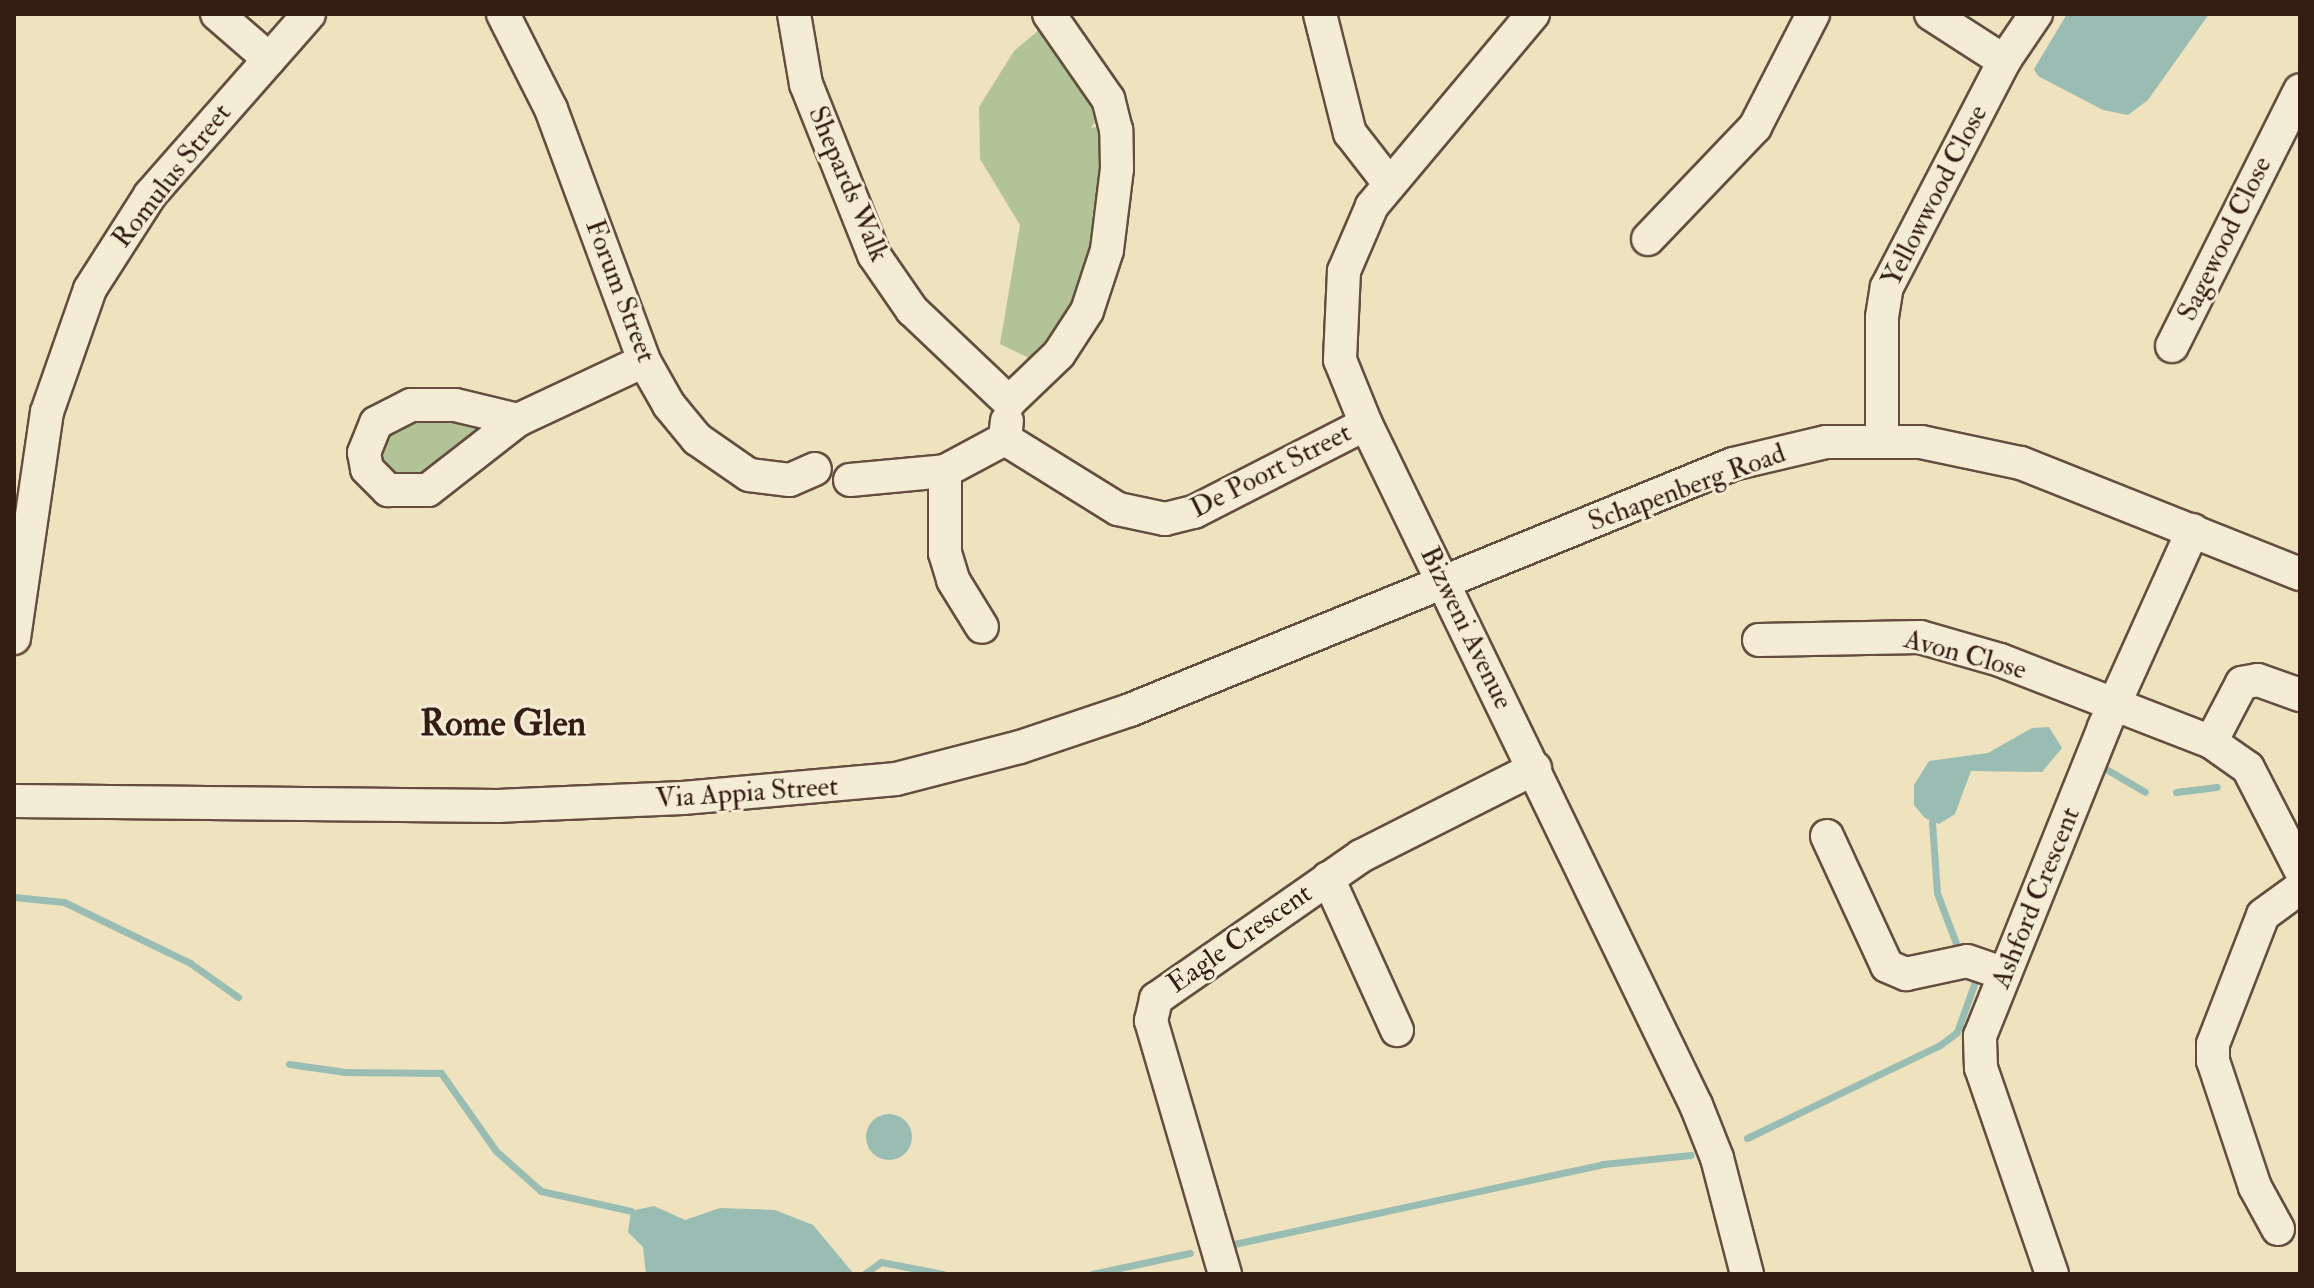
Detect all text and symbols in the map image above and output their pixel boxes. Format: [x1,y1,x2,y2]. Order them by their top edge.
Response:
street label: Romulus Street [105,97,239,255]
street label: Yellowwood Close [1875,100,1995,292]
street label: Shepards Walk [800,101,896,267]
street label: Sagewood Close [2171,151,2279,327]
street label: Forum Street [577,215,663,367]
street label: De Poort Street [1185,416,1357,526]
street label: Schapenberg Road [1584,437,1790,539]
street label: Bizweni Avenue [1412,541,1520,715]
street label: Avon Close [1900,623,2030,687]
district label: Rome Glen [420,702,586,746]
street label: Via Appia Street [655,770,839,816]
street label: Ashford Crescent [1984,802,2088,994]
street label: Eagle Crescent [1161,877,1319,1001]

